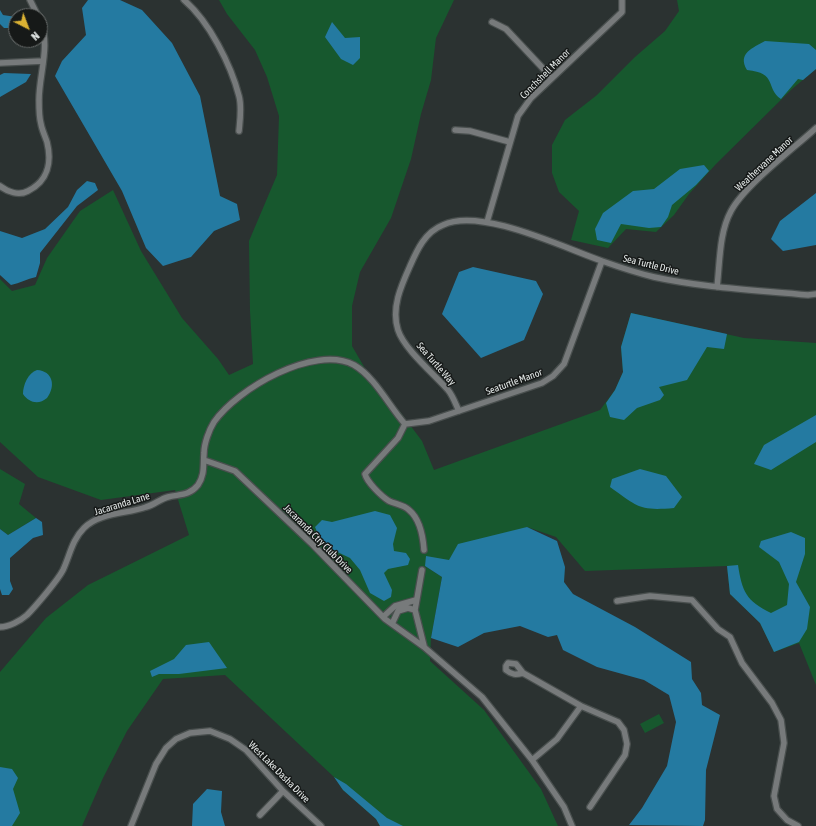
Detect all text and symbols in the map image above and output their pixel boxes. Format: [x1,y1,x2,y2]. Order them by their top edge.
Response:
north arrow [8,8,48,48]
text: N [29,30,42,43]
street label: Conchshell Manor [517,46,573,102]
street label: Weathervane Manor [733,134,795,194]
street label: Sea Turtle Drive [622,252,680,278]
street label: Sea Turtle Way [414,340,458,388]
street label: Seaturtle Manor [484,366,544,398]
street label: Jacaranda Lane [93,490,151,518]
street label: Jacaranda Ctry Club Drive [281,502,355,576]
street label: West Lake Dasha Drive [246,739,312,805]

